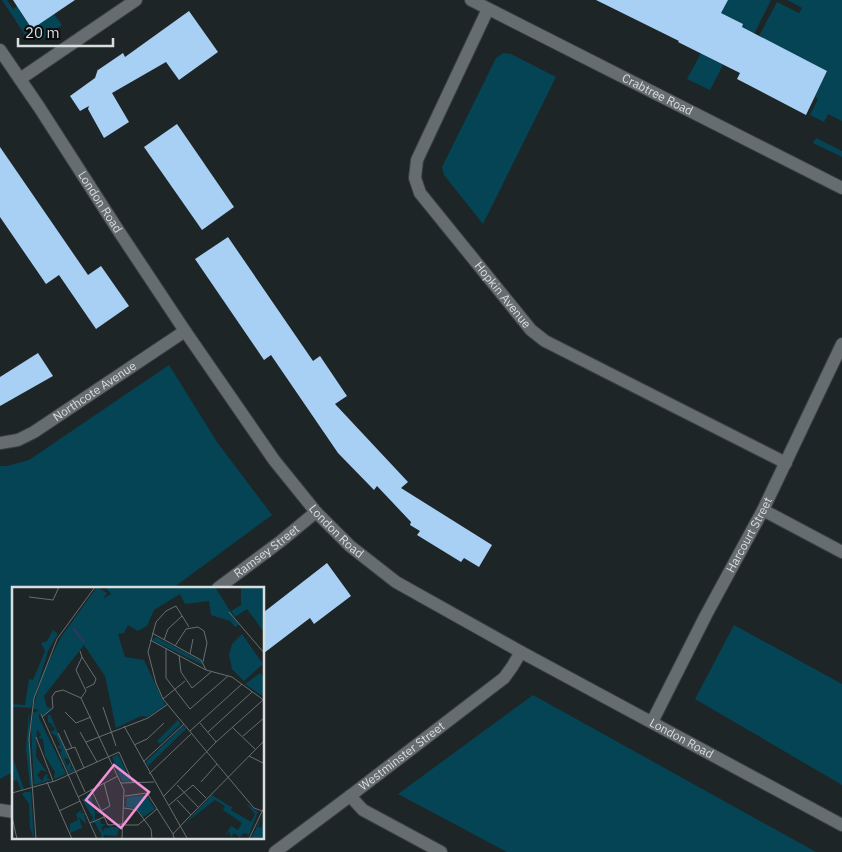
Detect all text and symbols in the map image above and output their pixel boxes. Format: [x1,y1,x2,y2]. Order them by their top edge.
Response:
scale bar [18,15,112,47]
text: 20 m [25,23,60,42]
street label: Crabtree Road [620,70,696,118]
street label: London Road [75,168,126,235]
street label: Hopkin Avenue [472,258,535,331]
street label: Northcote Avenue [50,358,139,424]
street label: Harcourt Street [723,495,775,575]
street label: London Road [306,501,367,561]
street label: Ramsey Street [231,521,302,581]
inset map [12,587,265,840]
street label: London Road [647,715,716,761]
street label: Westminster Street [356,718,448,793]

